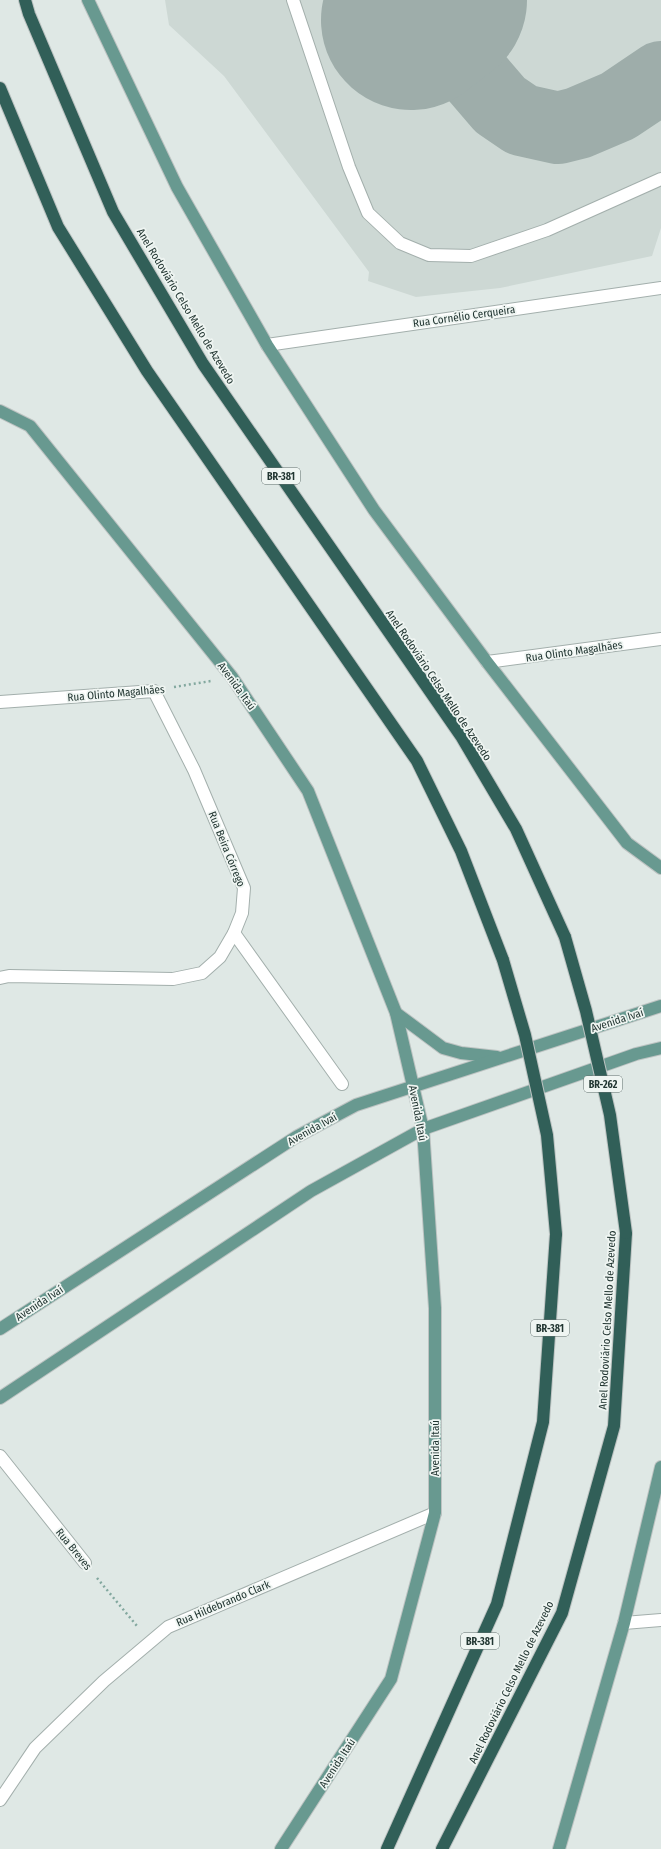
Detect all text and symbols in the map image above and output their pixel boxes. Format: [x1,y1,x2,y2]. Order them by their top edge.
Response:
street label: Anel Rodoviário Celso Mello de Azevedo [134,226,237,387]
street label: Rua Cornélio Cerqueira [412,303,516,330]
road number: BR-381 [262,468,300,484]
street label: Anel Rodoviário Celso Mello de Azevedo [383,607,494,763]
street label: Rua Olinto Magalhães [525,638,624,665]
street label: Avenida Itaú [215,660,258,713]
street label: Rua Olinto Magalhães [67,683,165,704]
street label: Rua Beira Córrego [205,810,248,889]
street label: Avenida Ivaí [589,1006,645,1035]
road number: BR-262 [584,1076,622,1092]
street label: Avenida Itaú [406,1084,429,1142]
street label: Avenida Ivaí [285,1110,339,1148]
street label: Anel Rodoviário Celso Mello de Azevedo [596,1230,619,1410]
street label: Avenida Ivaí [13,1283,66,1324]
road number: BR-381 [531,1320,569,1336]
street label: Avenida Itaú [429,1420,442,1476]
street label: Rua Breves [53,1526,94,1573]
street label: Rua Hildebrando Clark [174,1577,273,1629]
street label: Anel Rodoviário Celso Mello de Azevedo [466,1599,557,1766]
road number: BR-381 [461,1633,499,1649]
street label: Avenida Itaú [317,1736,358,1790]

